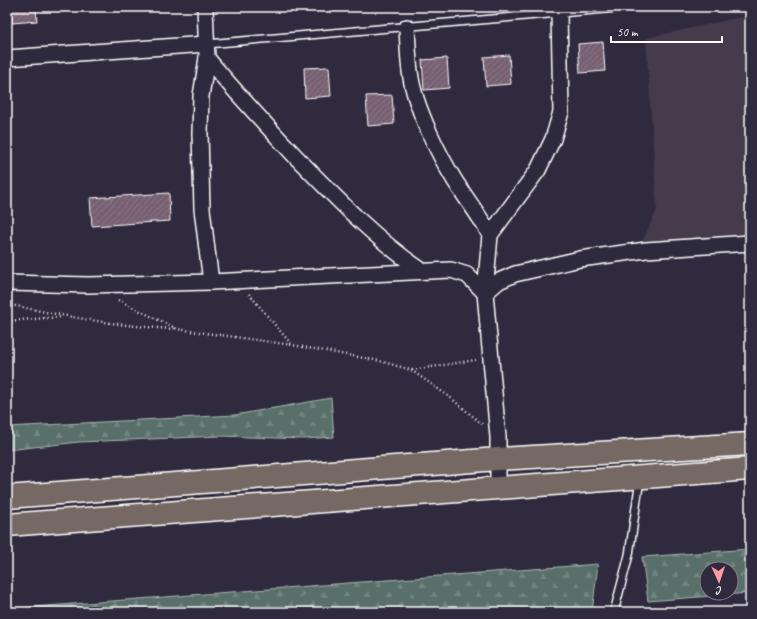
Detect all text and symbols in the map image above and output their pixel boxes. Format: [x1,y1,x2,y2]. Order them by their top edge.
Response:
scale bar [611,18,722,44]
text: 50 m [617,24,639,40]
north arrow [699,561,739,601]
text: С [715,584,723,598]

